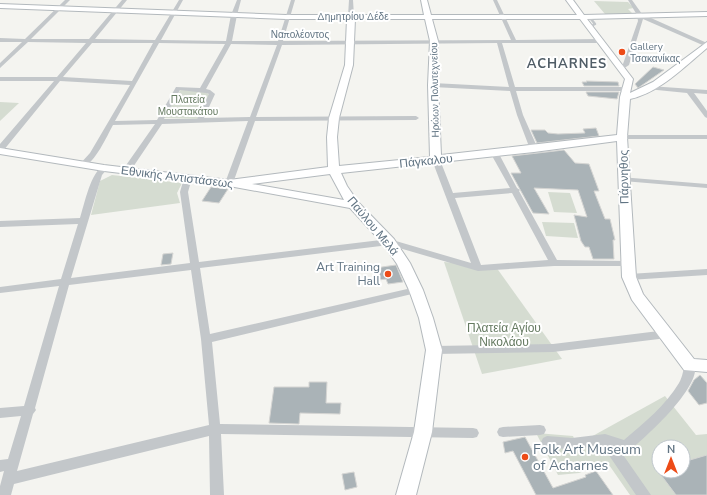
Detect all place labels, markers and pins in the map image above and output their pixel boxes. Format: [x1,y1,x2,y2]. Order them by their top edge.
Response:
place label: Gallery Τσακανίκας [630,40,681,66]
marker: Gallery Τσακανίκας [617,47,627,57]
place label: Art Training Hall [316,259,380,289]
marker: Art Training Hall [383,269,393,279]
place label: Folk Art Museum of Acharnes [533,440,641,475]
marker: Folk Art Museum of Acharnes [520,452,530,462]

